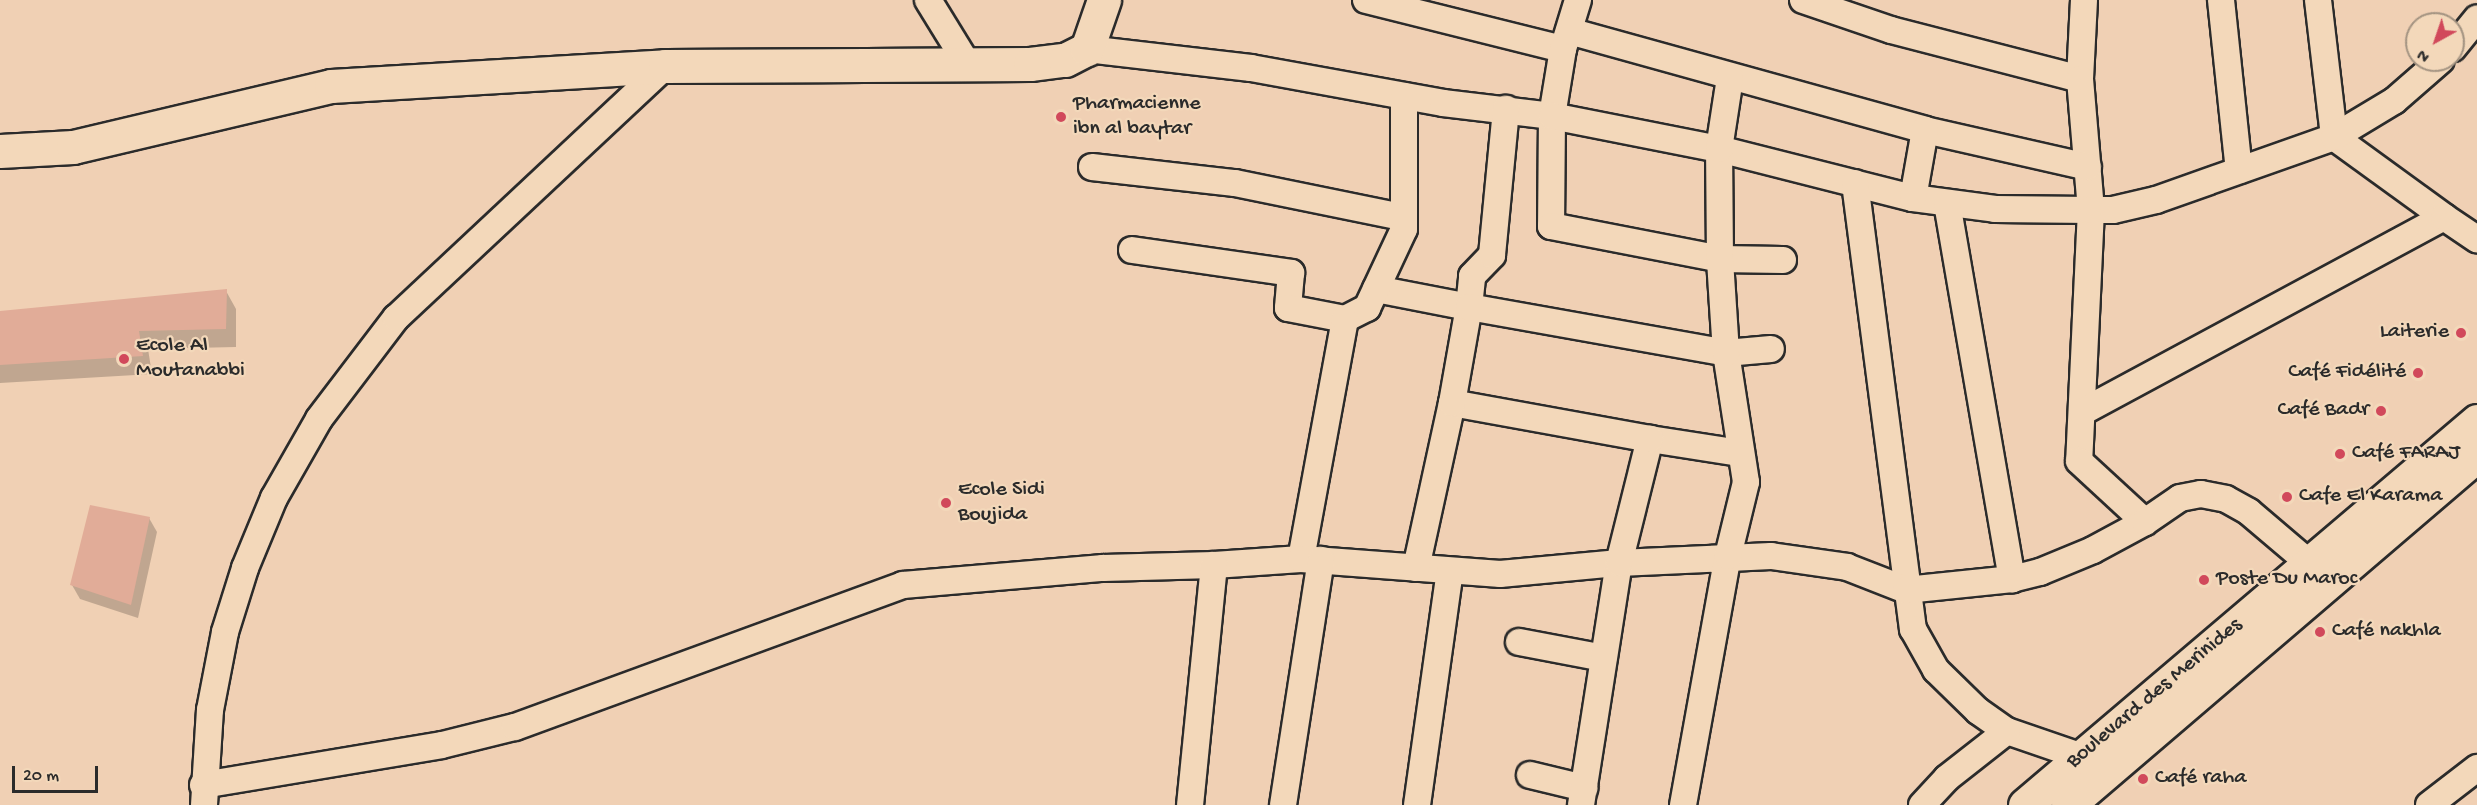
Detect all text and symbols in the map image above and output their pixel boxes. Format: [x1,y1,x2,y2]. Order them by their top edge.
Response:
north arrow [2405,12,2465,72]
text: N [2414,44,2435,65]
place label: Pharmacienne ibn al baytar [1073,91,1201,142]
marker: Pharmacienne ibn al baytar [1054,110,1068,124]
place label: Laiterie [2380,320,2449,346]
marker: Laiterie [2454,326,2468,340]
place label: Ecole Al Moutanabbi [136,333,245,384]
marker: Ecole Al Moutanabbi [117,352,131,366]
place label: Café Fidélité [2288,360,2406,386]
marker: Café Fidélité [2411,366,2425,380]
place label: Café Badr [2277,398,2369,424]
marker: Café Badr [2374,404,2388,418]
place label: Café FARAJ [2352,441,2460,467]
marker: Café FARAJ [2333,447,2347,461]
place label: Ecole Sidi Boujida [958,477,1045,528]
place label: Cafe El Karama [2299,484,2442,510]
marker: Cafe El Karama [2280,490,2294,504]
marker: Ecole Sidi Boujida [939,496,953,510]
place label: Poste Du Maroc [2216,567,2357,593]
marker: Poste Du Maroc [2197,573,2211,587]
street label: Boulevard des Merinides [2062,613,2248,775]
place label: Café nakhla [2332,619,2441,645]
marker: Café nakhla [2313,625,2327,639]
scale bar [15,754,100,792]
text: 20 m [23,766,59,787]
place label: Café raha [2155,766,2246,792]
marker: Café raha [2136,772,2150,786]

